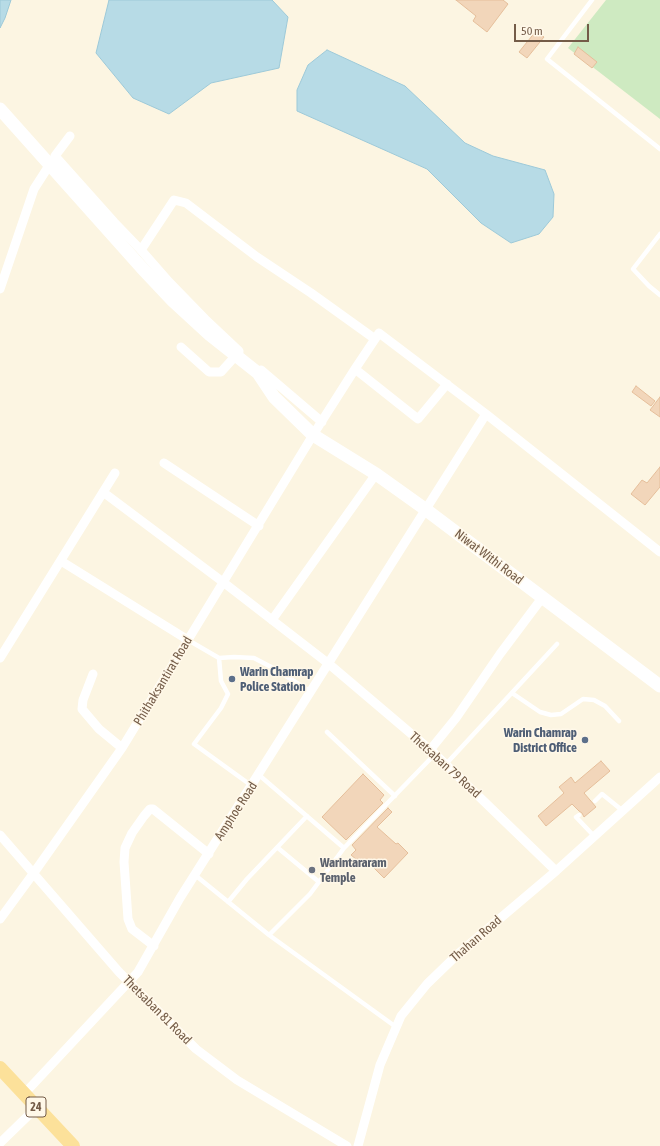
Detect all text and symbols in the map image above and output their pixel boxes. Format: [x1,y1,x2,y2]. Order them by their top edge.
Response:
scale bar [516,16,591,42]
text: 50 m [521,24,543,38]
street label: Niwat Withi Road [452,526,526,588]
street label: Phithaksantirat Road [130,634,196,728]
place label: Warin Chamrap Police Station [240,664,313,695]
marker: Warin Chamrap Police Station [227,674,237,684]
place label: Warin Chamrap District Office [504,725,577,756]
street label: Thetsaban 79 Road [406,729,484,801]
marker: Warin Chamrap District Office [580,735,590,745]
street label: Amphoe Road [211,779,261,843]
place label: Warintararam Temple [320,855,387,886]
marker: Warintararam Temple [307,865,317,875]
street label: Thahan Road [447,912,505,966]
street label: Thetsaban 81 Road [119,972,195,1048]
road number: 24 [26,1097,46,1117]

